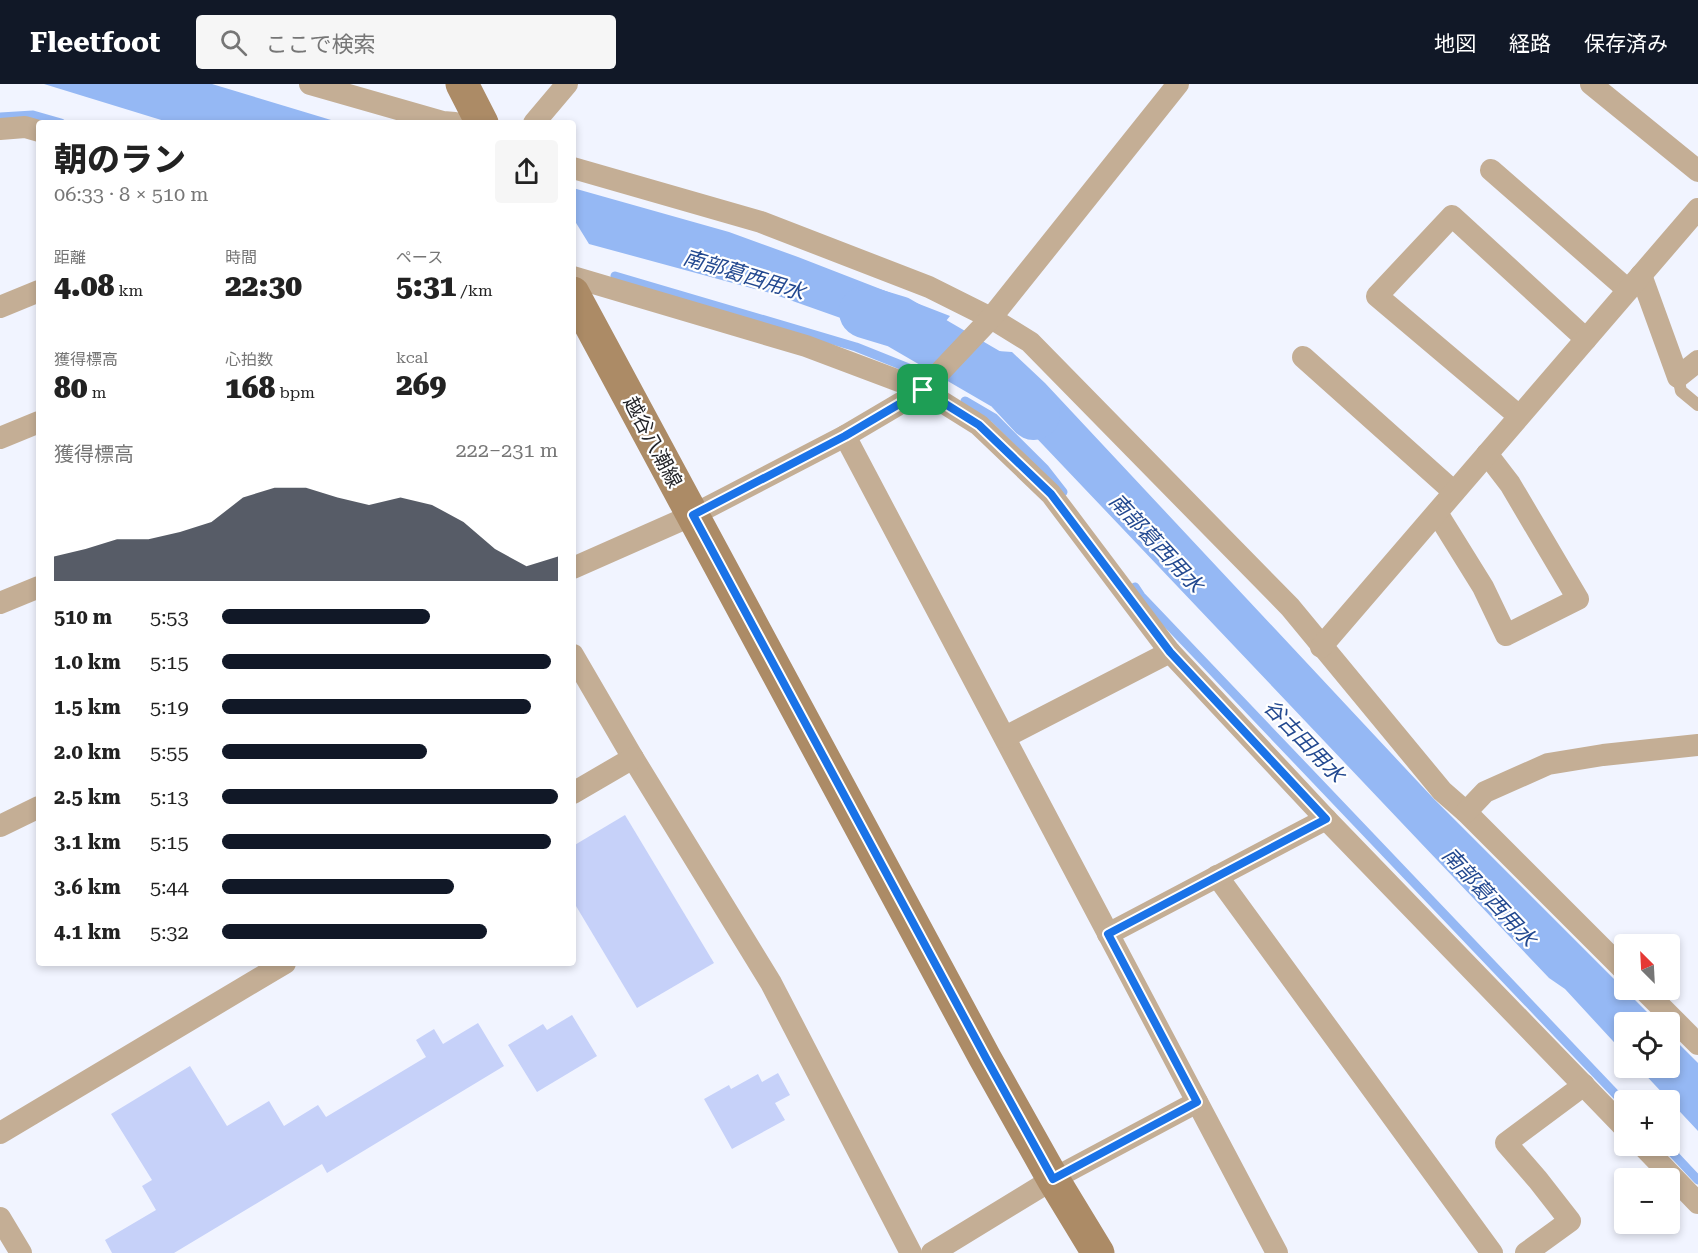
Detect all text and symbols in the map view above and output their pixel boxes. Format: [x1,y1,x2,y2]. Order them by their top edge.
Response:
search box [196,15,616,69]
text: Fleetfoot [30,26,160,59]
icon: search [217,26,250,59]
text: ここで検索 [265,32,375,57]
text: 地図 [1434,32,1476,56]
text: 経路 [1509,32,1551,56]
text: 保存済み [1584,32,1668,56]
text: 朝のラン [54,140,186,179]
button: share [495,140,558,203]
text: 06:33 · 8 × 510 m [54,182,209,206]
water label: 南部葛西用水 [680,245,810,305]
text: 距離 [54,248,86,267]
text: 時間 [225,248,257,267]
text: ペース [396,248,443,267]
text: 4.08 [54,268,114,303]
text: 22:30 [225,268,302,303]
text: 5:31 [396,268,456,303]
text: km [114,281,143,300]
text: /km [456,281,493,300]
text: kcal [396,348,428,367]
text: 獲得標高 [54,350,118,369]
text: 心拍数 [225,350,273,369]
pin [897,364,948,415]
text: 269 [396,367,446,402]
text: 80 [54,370,88,405]
text: 168 [225,370,275,405]
icon: arrive [906,373,939,406]
text: m [88,383,106,402]
text: bpm [275,383,315,402]
street label: 越谷八潮線 [619,392,687,492]
text: 222–231 m [455,438,558,462]
text: 獲得標高 [54,442,134,466]
water label: 南部葛西用水 [1104,489,1209,599]
text: 510 m [54,605,112,629]
text: 5:53 [150,605,189,629]
text: 1.0 km [54,650,121,674]
text: 5:15 [150,650,189,674]
text: 1.5 km [54,695,121,719]
text: 5:19 [150,695,189,719]
water label: 谷古田用水 [1259,695,1350,789]
text: 2.0 km [54,740,121,764]
text: 5:55 [150,740,189,764]
text: 2.5 km [54,785,121,809]
text: 5:13 [150,785,189,809]
text: 3.1 km [54,830,121,854]
text: 5:15 [150,830,189,854]
water label: 南部葛西用水 [1437,843,1542,953]
text: 3.6 km [54,875,121,899]
text: 5:44 [150,875,189,899]
text: 4.1 km [54,920,121,944]
text: 5:32 [150,920,189,944]
north arrow [1614,934,1680,1000]
map controls [1614,934,1680,1234]
button: locate [1614,1012,1680,1078]
button: + [1614,1090,1680,1156]
button: − [1614,1168,1680,1234]

